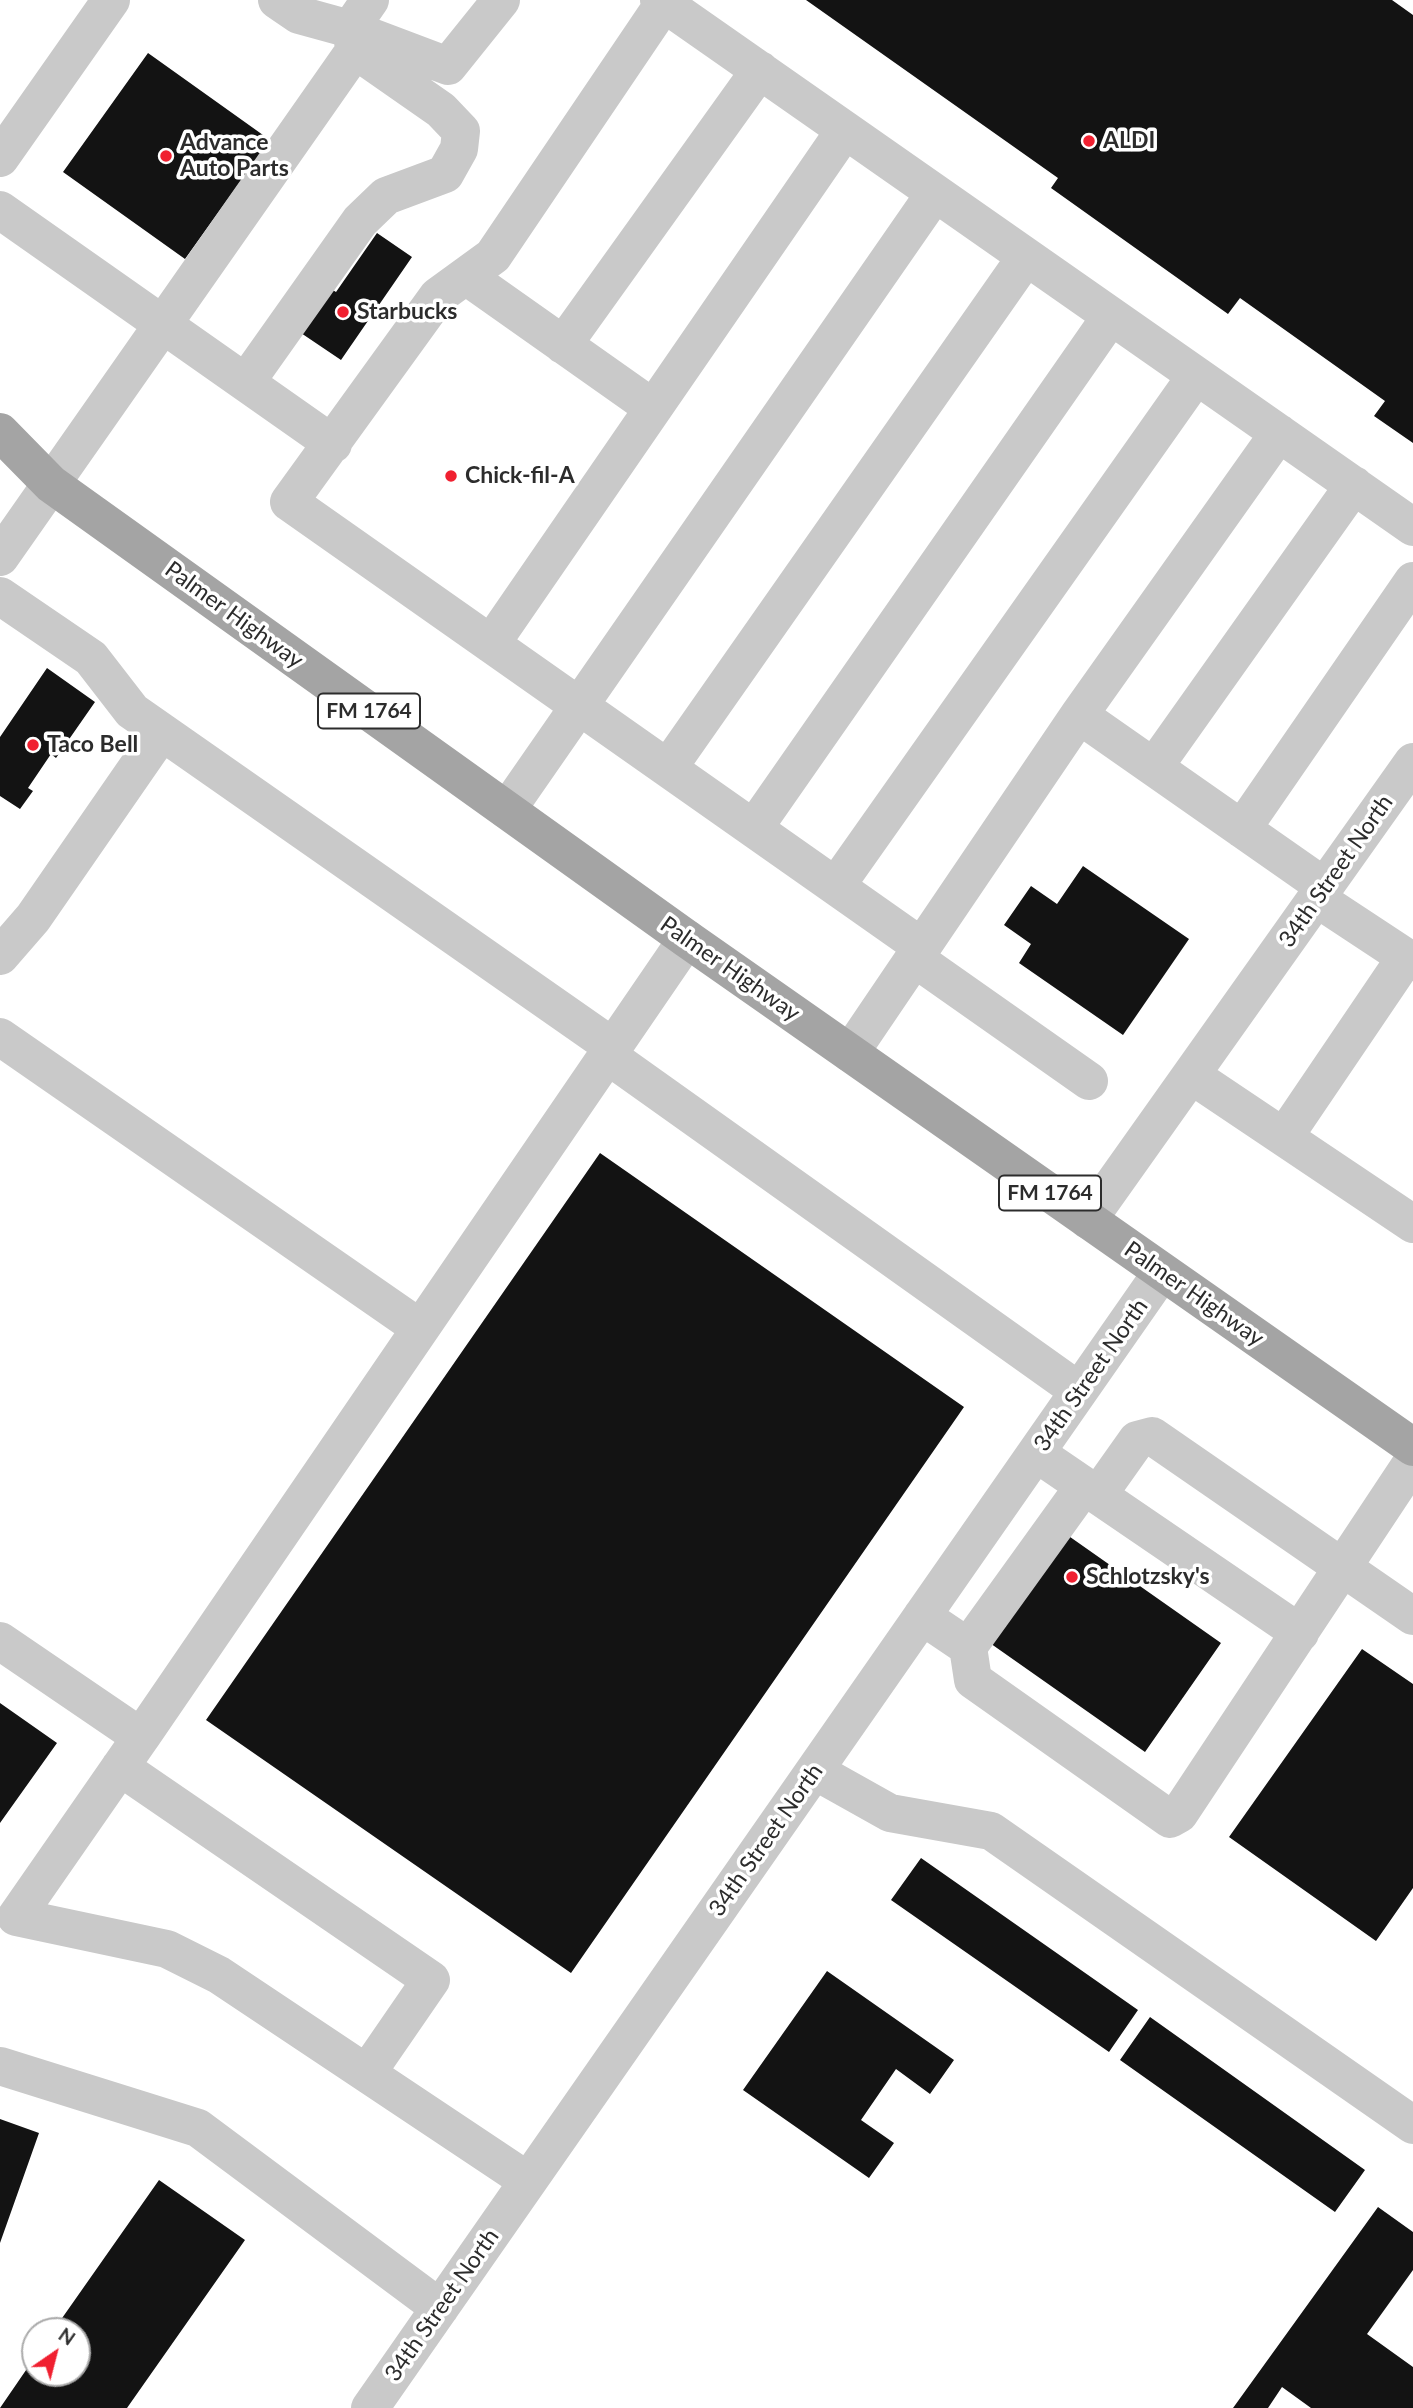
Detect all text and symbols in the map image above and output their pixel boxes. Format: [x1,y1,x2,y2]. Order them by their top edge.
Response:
place label: ALDI [1103,127,1155,155]
place label: Advance Auto Parts [180,129,289,183]
marker: ALDI [1081,133,1097,149]
marker: Advance Auto Parts [158,148,174,164]
place label: Starbucks [357,298,457,326]
marker: Starbucks [335,304,351,320]
place label: Chick-fil-A [465,462,575,490]
marker: Chick-fil-A [443,468,459,484]
street label: Palmer Highway [159,556,309,674]
road number: FM 1764 [318,694,420,728]
place label: Taco Bell [47,731,138,759]
marker: Taco Bell [25,737,41,753]
street label: 34th Street North [1273,789,1399,953]
street label: Palmer Highway [655,911,805,1027]
road number: FM 1764 [999,1176,1101,1210]
street label: Palmer Highway [1119,1236,1269,1352]
street label: 34th Street North [1028,1293,1154,1457]
place label: Schlotzsky's [1086,1563,1210,1591]
marker: Schlotzsky's [1064,1569,1080,1585]
street label: 34th Street North [703,1758,829,1922]
street label: 34th Street North [379,2223,505,2387]
north arrow [21,2317,91,2387]
text: N [55,2322,80,2350]

